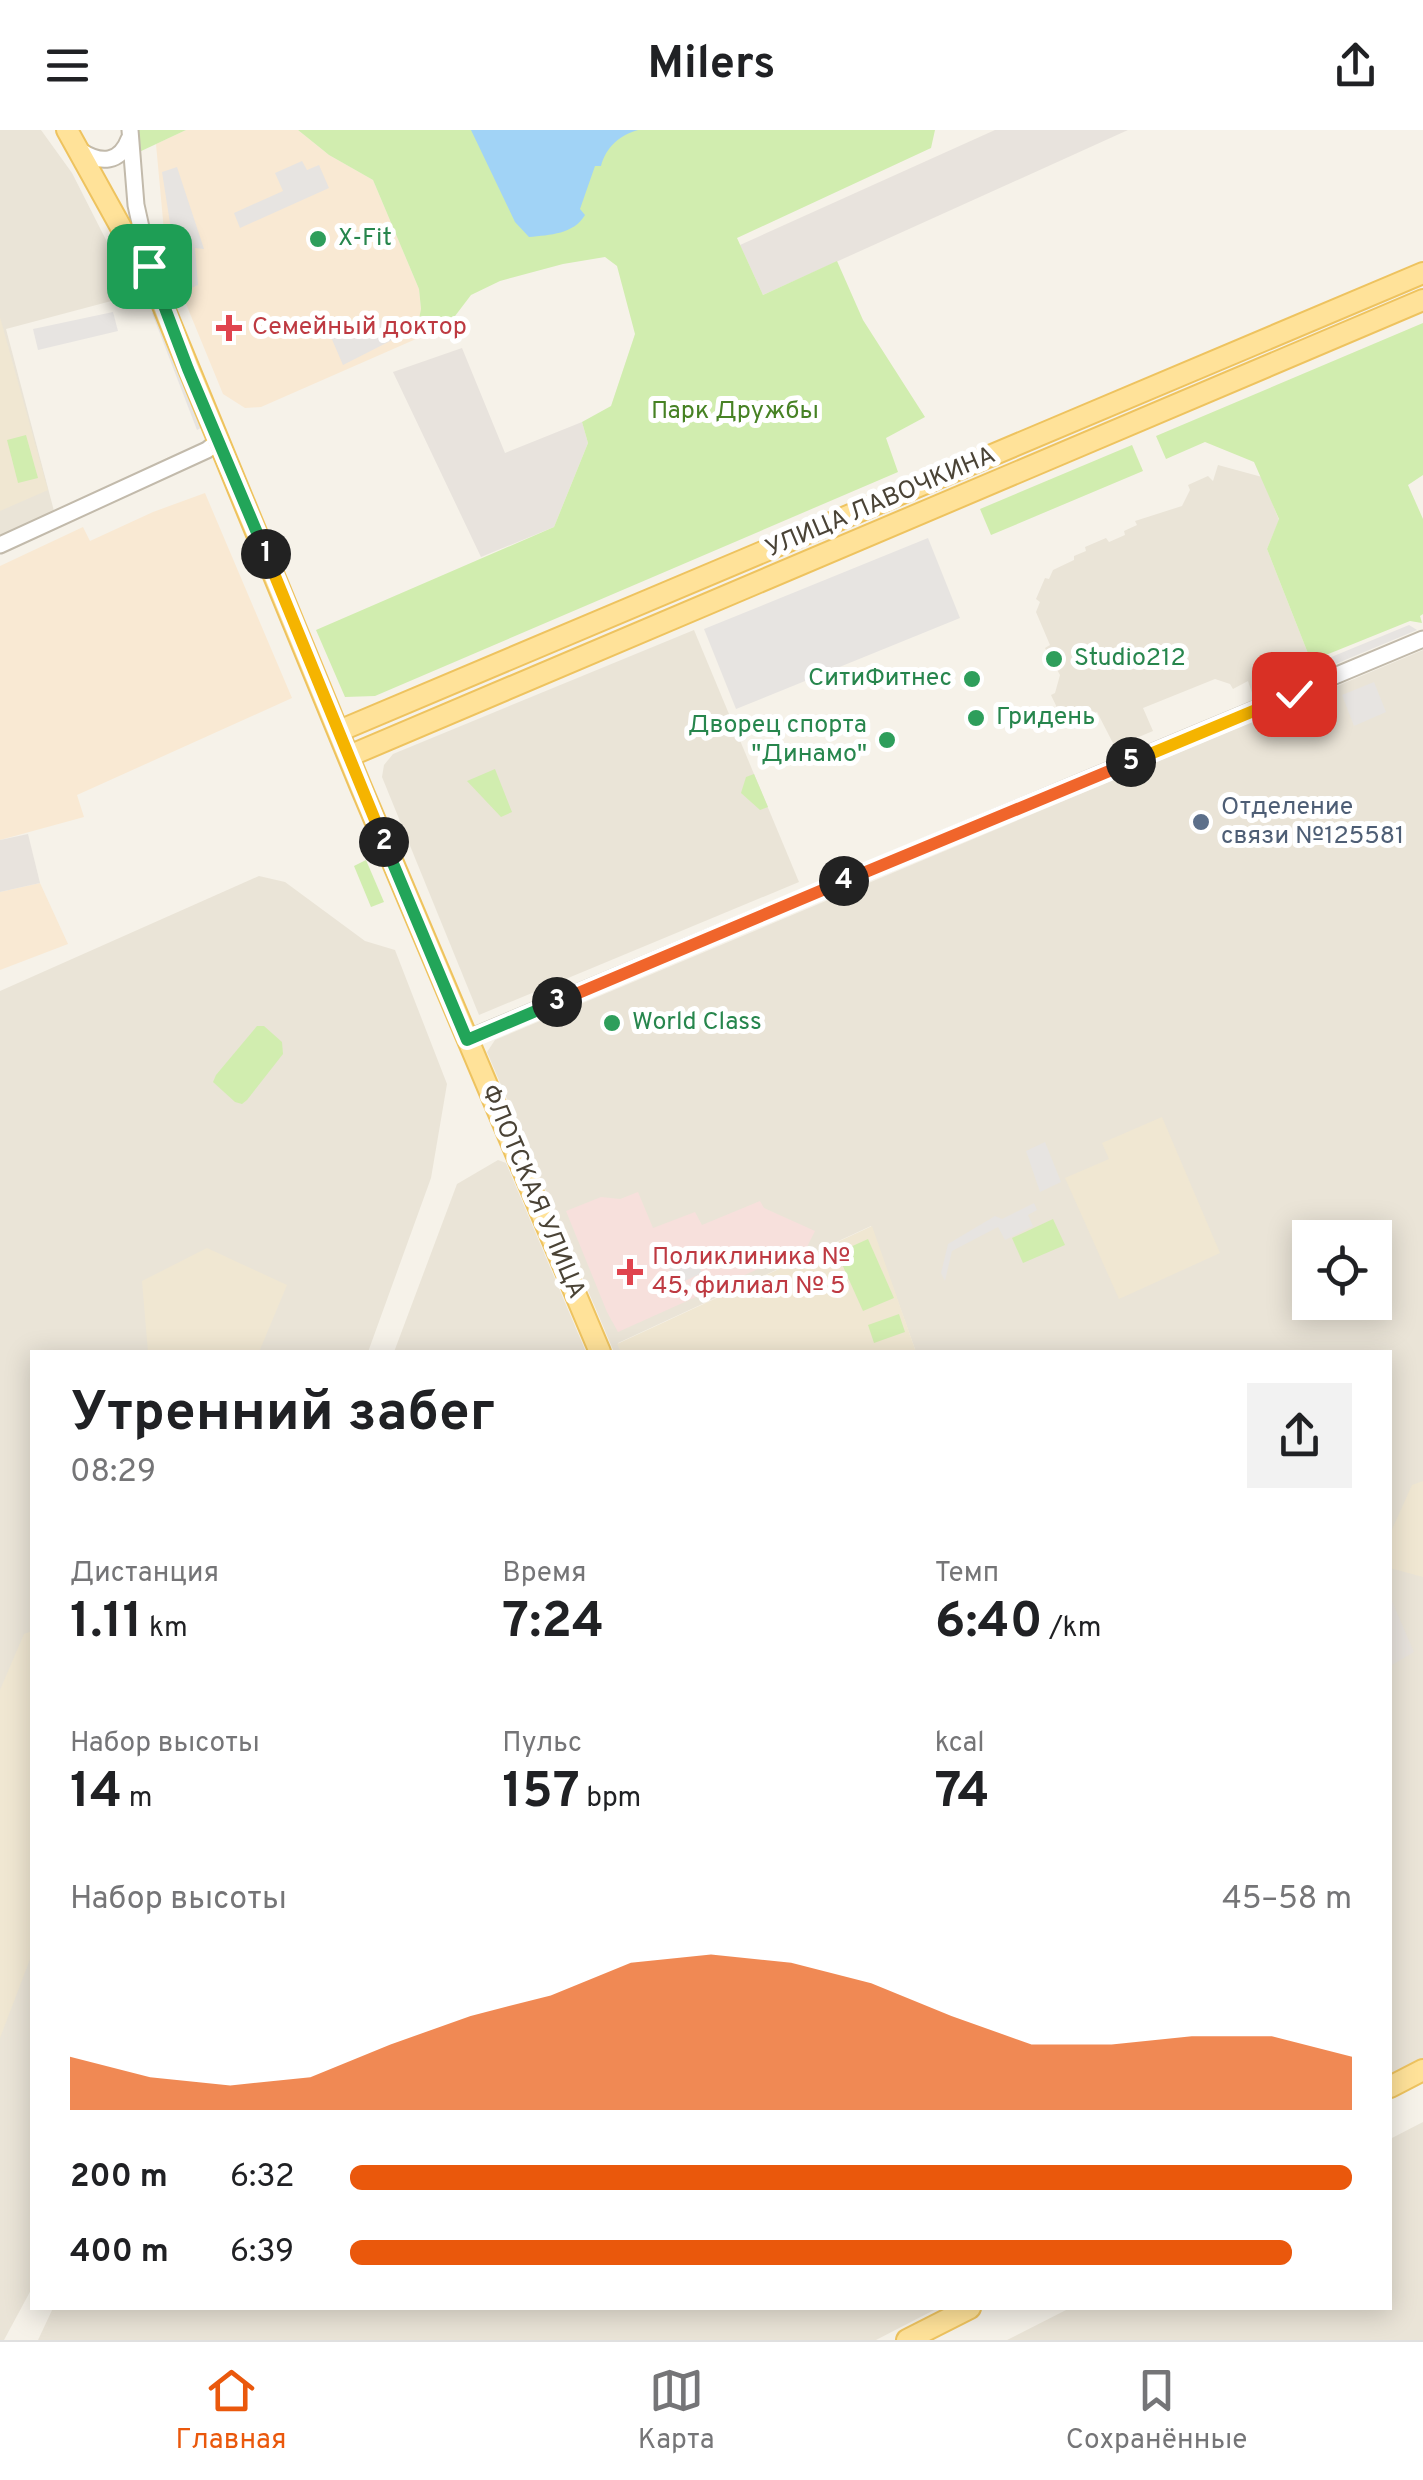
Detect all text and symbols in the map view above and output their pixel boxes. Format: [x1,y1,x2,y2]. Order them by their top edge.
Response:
text: Milers [648,37,775,94]
icon: menu [40,38,95,93]
icon: share [1328,38,1383,93]
place label: X-Fit [338,223,392,255]
pin [107,224,192,309]
marker: X-Fit [307,228,329,250]
icon: arrive [122,239,177,294]
place label: Семейный доктор [252,312,467,344]
marker: Семейный доктор [216,315,242,341]
park label: Парк Дружбы [651,396,819,428]
street label: УЛИЦА ЛАВОЧКИНА [761,440,1001,566]
pin: 1 [241,529,291,579]
text: 1 [260,536,272,572]
place label: Studio212 [1074,643,1186,675]
marker: Studio212 [1043,648,1065,670]
pin [1252,652,1337,737]
place label: СитиФитнес [808,663,952,695]
icon: check [1267,667,1322,722]
marker: СитиФитнес [961,668,983,690]
place label: Гридень [996,702,1095,734]
marker: Гридень [965,707,987,729]
place label: Дворец спорта "Динамо" [688,710,867,771]
marker: Дворец спорта "Динамо" [876,729,898,751]
pin: 5 [1106,737,1156,787]
text: 5 [1122,744,1140,780]
place label: Отделение связи №125581 [1221,792,1404,853]
marker: Отделение связи №125581 [1190,811,1212,833]
pin: 2 [359,817,409,867]
text: 2 [375,824,393,860]
pin: 4 [819,856,869,906]
text: 4 [835,863,853,899]
pin: 3 [532,977,582,1027]
text: 3 [549,984,565,1020]
place label: World Class [632,1007,762,1039]
marker: World Class [601,1012,623,1034]
street label: ФЛОТСКАЯ УЛИЦА [472,1080,592,1304]
map controls [1292,1220,1392,1320]
button: locate [1292,1220,1392,1320]
place label: Поликлиника № 45, филиал № 5 [652,1242,850,1303]
marker: Поликлиника № 45, филиал № 5 [617,1259,643,1285]
text: Утренний забег [70,1380,495,1450]
button: share [1247,1383,1352,1488]
text: 08:29 [70,1453,156,1493]
text: Дистанция [70,1556,219,1592]
text: Время [502,1556,587,1592]
text: Темп [935,1556,999,1592]
text: 1.11 [70,1592,142,1655]
text: 7:24 [502,1592,604,1655]
text: 6:40 [935,1592,1043,1655]
text: km [142,1611,188,1647]
text: /km [1043,1611,1101,1647]
text: Набор высоты [70,1726,260,1762]
text: Пульс [502,1726,582,1762]
text: kcal [935,1726,984,1762]
text: 14 [70,1762,122,1825]
text: 157 [502,1762,580,1825]
text: 74 [935,1762,990,1825]
text: m [122,1781,152,1817]
text: bpm [580,1781,641,1817]
text: Набор высоты [70,1880,287,1920]
text: 45–58 m [1222,1880,1352,1920]
text: 200 m [70,2158,168,2198]
text: 6:32 [230,2158,295,2198]
text: 400 m [70,2233,169,2273]
text: 6:39 [230,2233,294,2273]
tab: Главная [176,2363,287,2459]
tab: Карта [638,2363,715,2459]
tab: Сохранённые [1066,2363,1247,2459]

